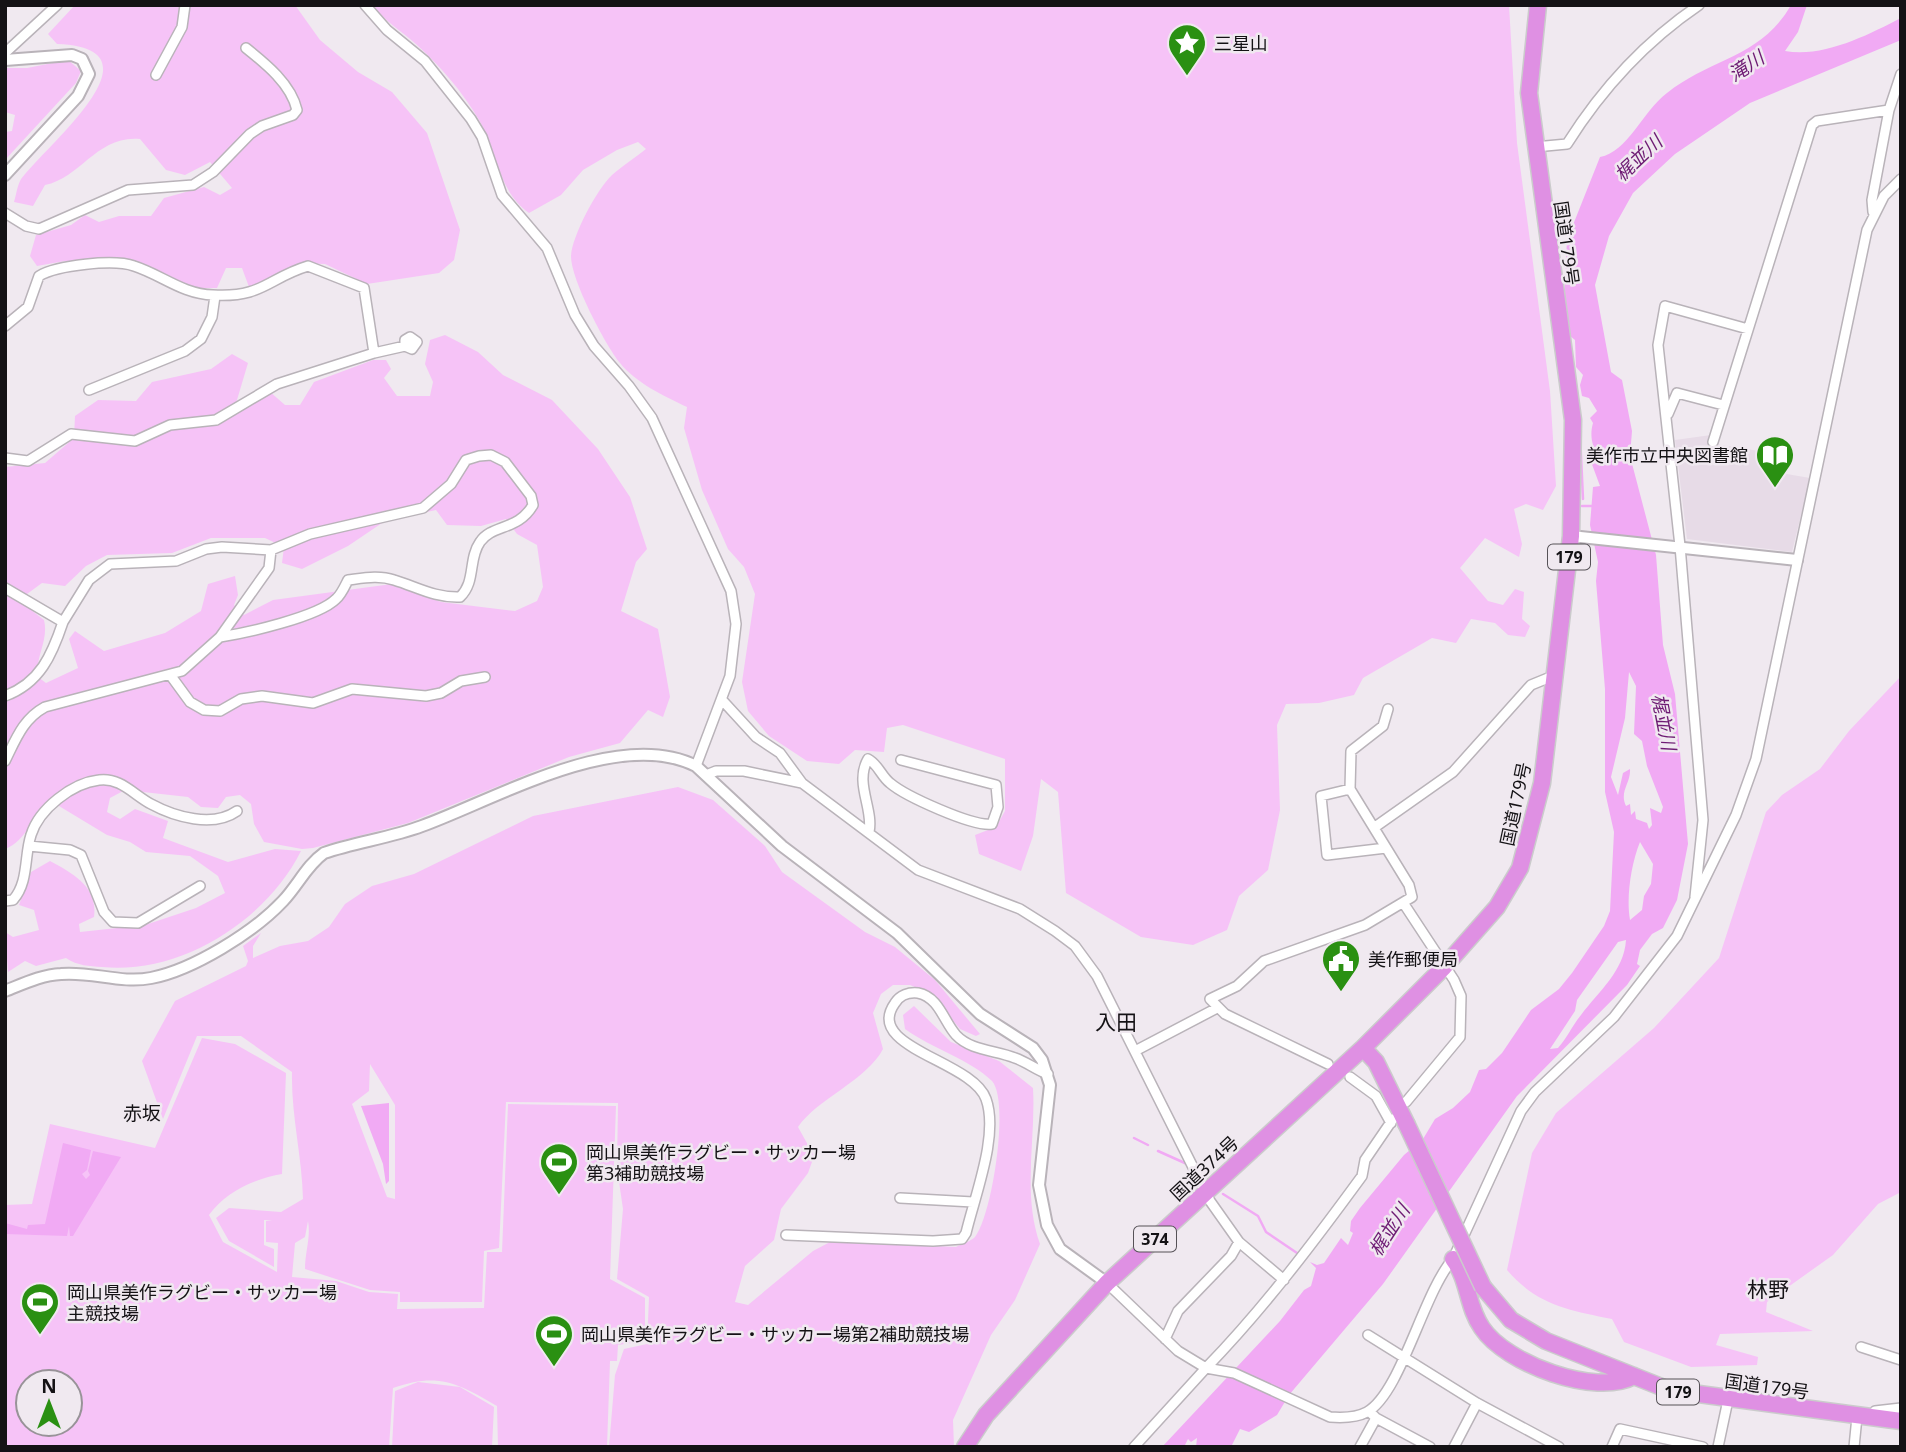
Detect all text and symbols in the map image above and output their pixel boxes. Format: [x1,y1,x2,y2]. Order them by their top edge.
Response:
place icon: 三星山 [1166,22,1208,77]
place label: 三星山 [1214,31,1268,55]
water label: 滝川 [1723,44,1771,87]
water label: 梶並川 [1608,128,1669,187]
street label: 国道179号 [1549,199,1585,287]
library icon: 美作市立中央図書館 [1754,434,1796,489]
place label: 美作市立中央図書館 [1586,443,1748,467]
road number: 179 [1548,544,1590,570]
water label: 梶並川 [1646,692,1683,754]
street label: 国道179号 [1494,760,1536,848]
public building icon: 美作郵便局 [1320,938,1362,993]
place label: 美作郵便局 [1368,947,1458,971]
district label: 入田 [1095,1008,1137,1036]
district label: 赤坂 [123,1100,161,1126]
street label: 国道374号 [1165,1130,1243,1206]
place label: 岡山県美作ラグビー・サッカー場 第3補助競技場 [586,1140,856,1185]
sports icon: 岡山県美作ラグビー・サッカー場 第3補助競技場 [538,1141,580,1196]
water label: 梶並川 [1363,1197,1417,1261]
road number: 374 [1134,1226,1176,1252]
district label: 林野 [1747,1275,1789,1303]
place label: 岡山県美作ラグビー・サッカー場 主競技場 [67,1280,337,1325]
sports icon: 岡山県美作ラグビー・サッカー場 主競技場 [19,1281,61,1336]
sports icon: 岡山県美作ラグビー・サッカー場第2補助競技場 [533,1313,575,1368]
place label: 岡山県美作ラグビー・サッカー場第2補助競技場 [581,1322,969,1346]
north arrow [14,1368,84,1438]
street label: 国道179号 [1723,1368,1811,1404]
text: N [41,1373,57,1399]
road number: 179 [1657,1380,1699,1404]

